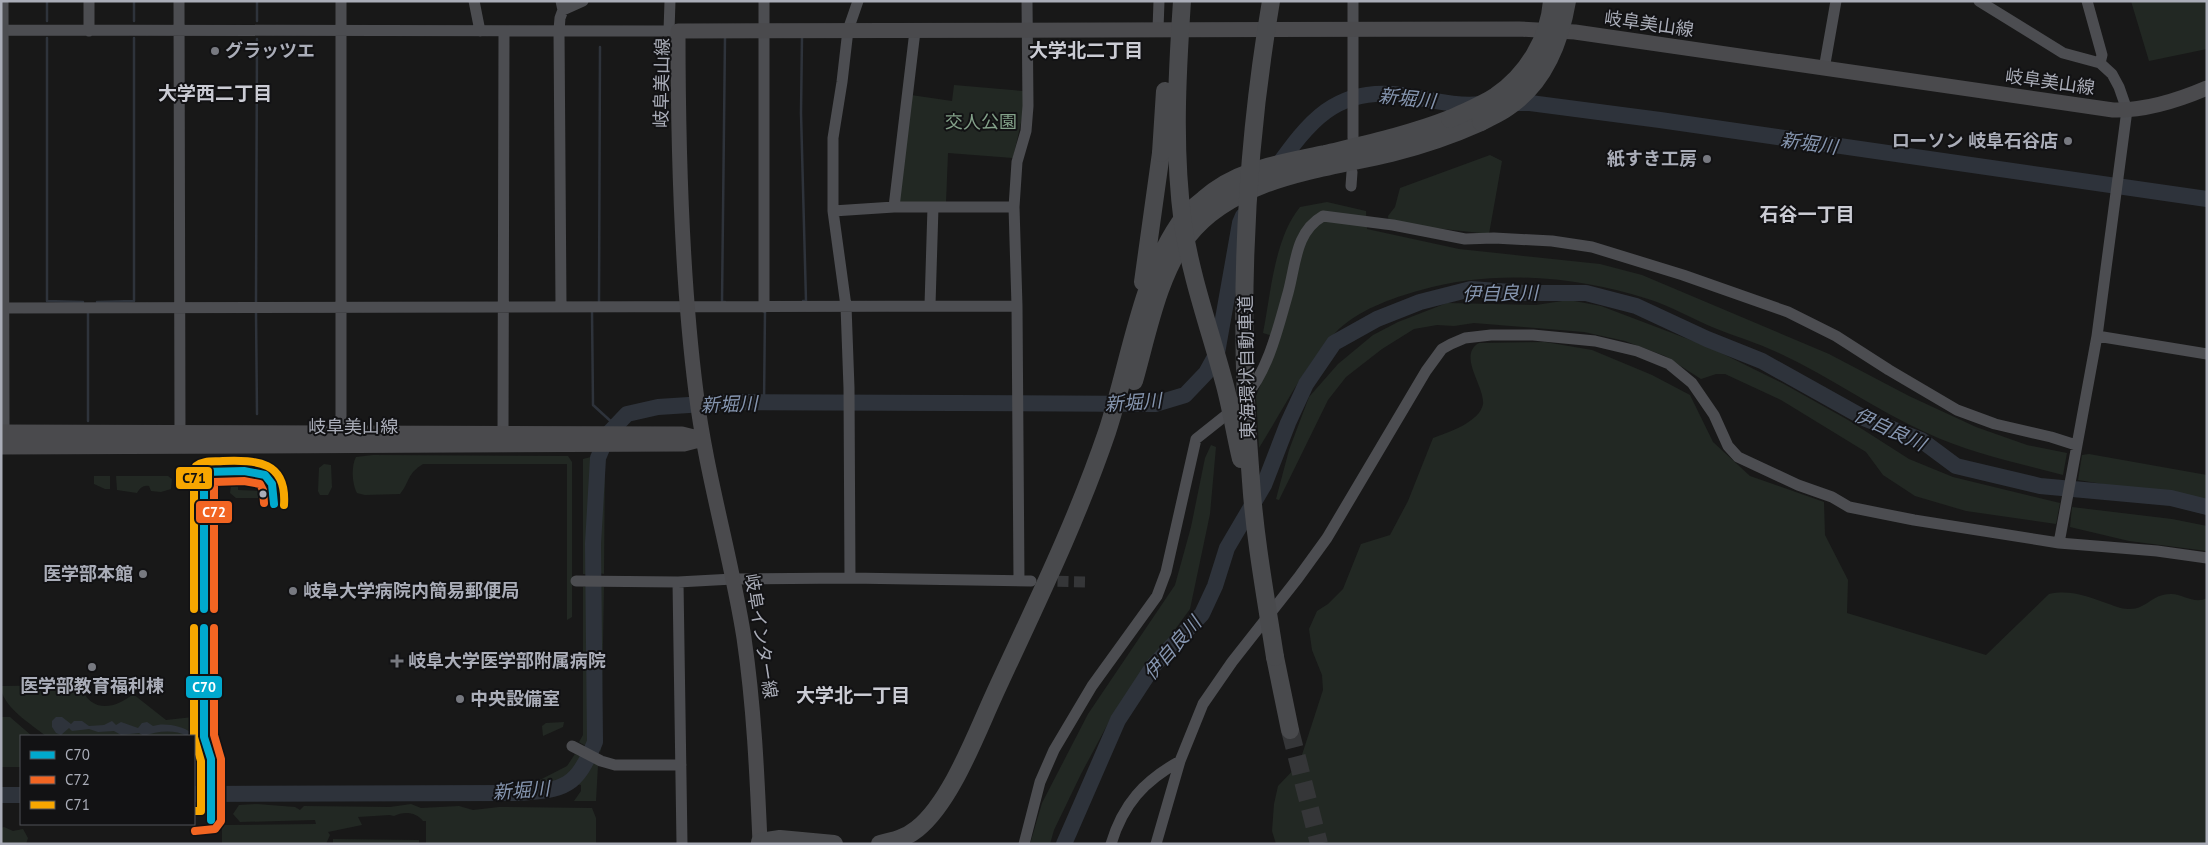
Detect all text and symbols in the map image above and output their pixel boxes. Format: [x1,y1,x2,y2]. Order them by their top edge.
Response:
street label: 岐阜美山線 [1603,6,1695,41]
street label: 岐阜美山線 [649,38,674,128]
district label: 大学北二丁目 [1029,38,1143,62]
place label: グラッツエ [225,39,315,62]
marker: グラッツエ [209,45,221,57]
street label: 岐阜美山線 [2004,64,2096,99]
district label: 大学西二丁目 [158,81,272,105]
water label: 新堀川 [1377,83,1439,113]
park label: 交人公園 [945,110,1017,133]
water label: 新堀川 [1779,127,1841,159]
place label: ローソン 岐阜石谷店 [1891,129,2058,152]
marker: ローソン 岐阜石谷店 [2062,135,2074,147]
place label: 紙すき工房 [1607,147,1697,170]
marker: 紙すき工房 [1701,153,1713,165]
district label: 石谷一丁目 [1759,202,1855,226]
water label: 伊自良川 [1462,280,1540,306]
street label: 東海環状自動車道 [1234,295,1259,439]
water label: 新堀川 [1104,388,1164,416]
water label: 新堀川 [700,391,760,417]
water label: 伊自良川 [1850,402,1931,457]
street label: 岐阜美山線 [308,415,398,438]
line badge: C71 [175,466,213,490]
text: C71 [182,469,206,487]
unlabelled marker [258,489,268,499]
line badge: C72 [195,500,233,524]
text: C72 [202,503,226,521]
place label: 医学部本館 [43,562,133,585]
marker: 医学部本館 [137,568,149,580]
street label: 岐阜インター線 [740,572,783,700]
place label: 岐阜大学病院内簡易郵便局 [303,579,519,602]
marker: 岐阜大学病院内簡易郵便局 [287,585,299,597]
water label: 伊自良川 [1138,610,1207,685]
place label: 岐阜大学医学部附属病院 [408,649,606,672]
marker: 岐阜大学医学部附属病院 [390,654,404,668]
marker: 医学部教育福利棟 [86,661,98,673]
place label: 医学部教育福利棟 [20,674,164,697]
line badge: C70 [185,675,223,699]
text: C70 [192,678,216,696]
district label: 大学北一丁目 [796,683,910,707]
place label: 中央設備室 [470,687,560,710]
marker: 中央設備室 [454,693,466,705]
legend [20,735,195,825]
text: C70 [65,745,90,764]
text: C72 [65,770,90,789]
water label: 新堀川 [492,776,552,804]
text: C71 [65,795,90,814]

